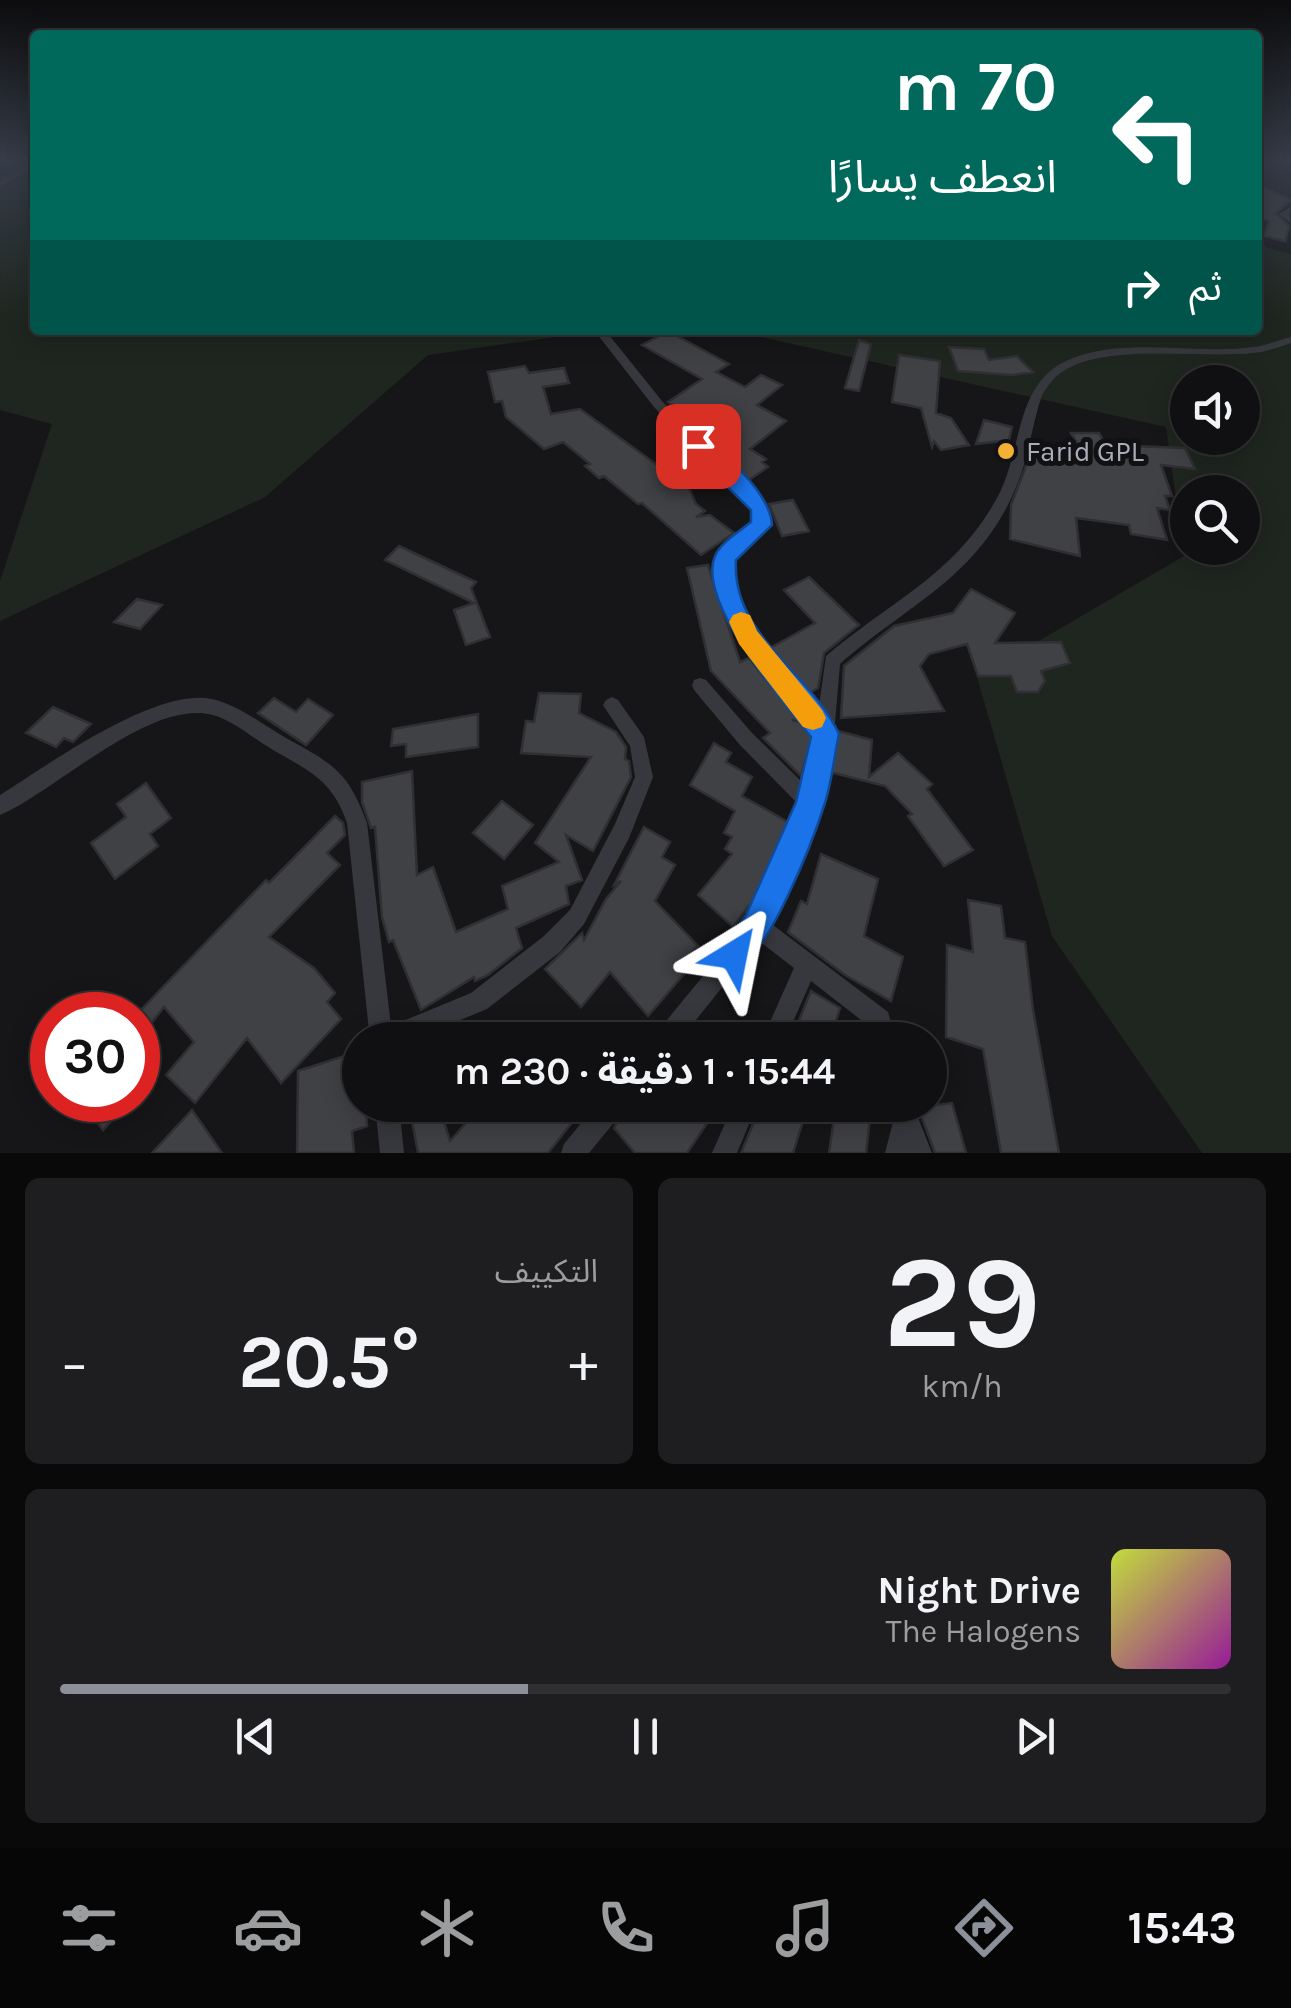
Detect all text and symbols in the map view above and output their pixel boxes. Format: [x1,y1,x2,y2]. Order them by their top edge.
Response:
text: 70 m [894,46,1057,128]
icon: left [1092,70,1222,200]
text: انعطف يسارًا [828,151,1057,203]
icon: right [1114,260,1169,315]
text: ثم [1189,265,1222,310]
map controls [1170,365,1260,565]
button: sound [1170,365,1260,455]
pin [656,404,741,489]
icon: arrive [671,419,726,474]
place label: Farid GPL [1026,435,1144,468]
marker: Farid GPL [995,440,1017,462]
button: search [1170,475,1260,565]
position arrow [682,903,786,1007]
speed limit sign: 30 [30,992,160,1122]
text: 15:44 · 1 دقيقة · 230 m [454,1049,835,1094]
text: 29 [883,1227,1041,1379]
text: التكييف [495,1253,598,1290]
text: 20.5° [238,1318,420,1406]
text: − [60,1331,89,1395]
text: + [569,1331,598,1395]
text: km/h [921,1368,1003,1405]
text: Night Drive [878,1568,1081,1613]
text: The Halogens [886,1613,1081,1650]
icon: previous [228,1709,283,1764]
icon: pause [618,1709,673,1764]
icon: next [1008,1709,1063,1764]
icon: filters [54,1893,124,1963]
icon: car [233,1893,303,1963]
icon: climate [412,1893,482,1963]
icon: phone [591,1893,661,1963]
icon: music [770,1893,840,1963]
icon: directions [949,1893,1019,1963]
text: 15:43 [1127,1902,1237,1954]

